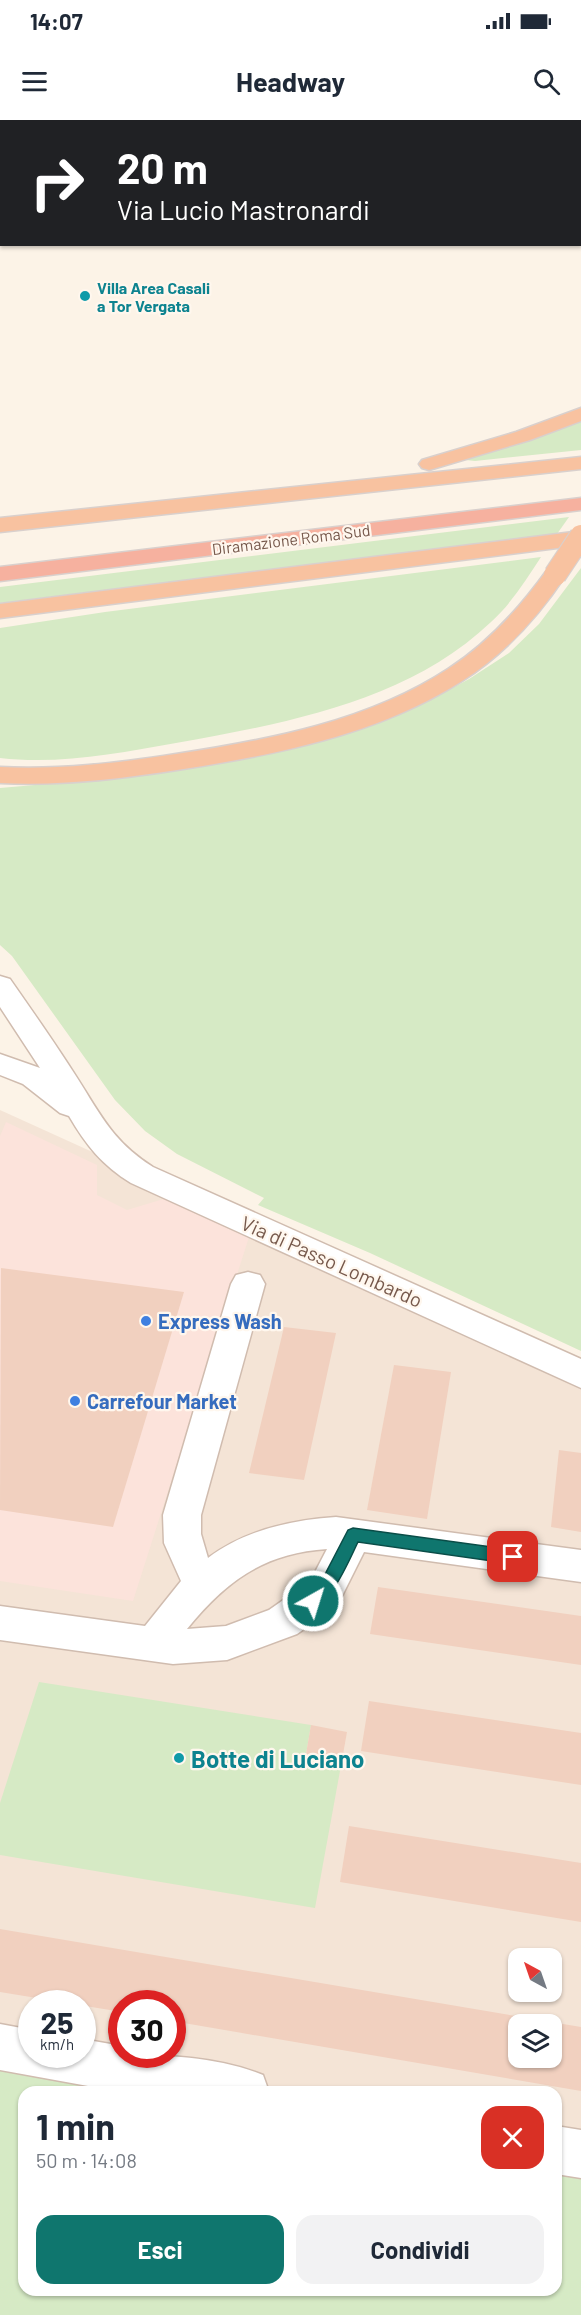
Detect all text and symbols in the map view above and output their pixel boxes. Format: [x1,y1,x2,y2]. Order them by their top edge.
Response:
text: 14:07 [30,8,83,34]
icon: menu [18,65,51,98]
text: Headway [236,65,345,97]
icon: search [530,65,563,98]
text: 20 m [117,142,208,192]
icon: right [18,144,96,222]
text: Via Lucio Mastronardi [117,193,370,225]
place label: Villa Area Casali a Tor Vergata [97,278,210,315]
marker: Villa Area Casali a Tor Vergata [78,289,92,303]
street label: Diramazione Roma Sud [211,520,371,558]
street label: Via di Passo Lombardo [238,1210,426,1312]
place label: Express Wash [158,1309,282,1333]
marker: Express Wash [139,1314,153,1328]
place label: Carrefour Market [87,1389,237,1413]
marker: Carrefour Market [68,1394,82,1408]
pin [487,1531,538,1582]
icon: arrive [496,1540,529,1573]
position arrow [281,1569,345,1633]
place label: Botte di Luciano [191,1744,364,1773]
marker: Botte di Luciano [172,1751,186,1765]
north arrow [508,1948,562,2002]
map controls [508,1948,562,2068]
speed limit sign: 30 [108,1990,186,2068]
text: 25 [41,2004,73,2040]
button: layers [508,2014,562,2068]
text: km/h [40,2035,74,2053]
text: 1 min [36,2104,115,2147]
button: close [481,2106,544,2169]
text: 50 m · 14:08 [36,2148,137,2172]
button: Esci [36,2215,284,2284]
button: Condividi [296,2215,544,2284]

